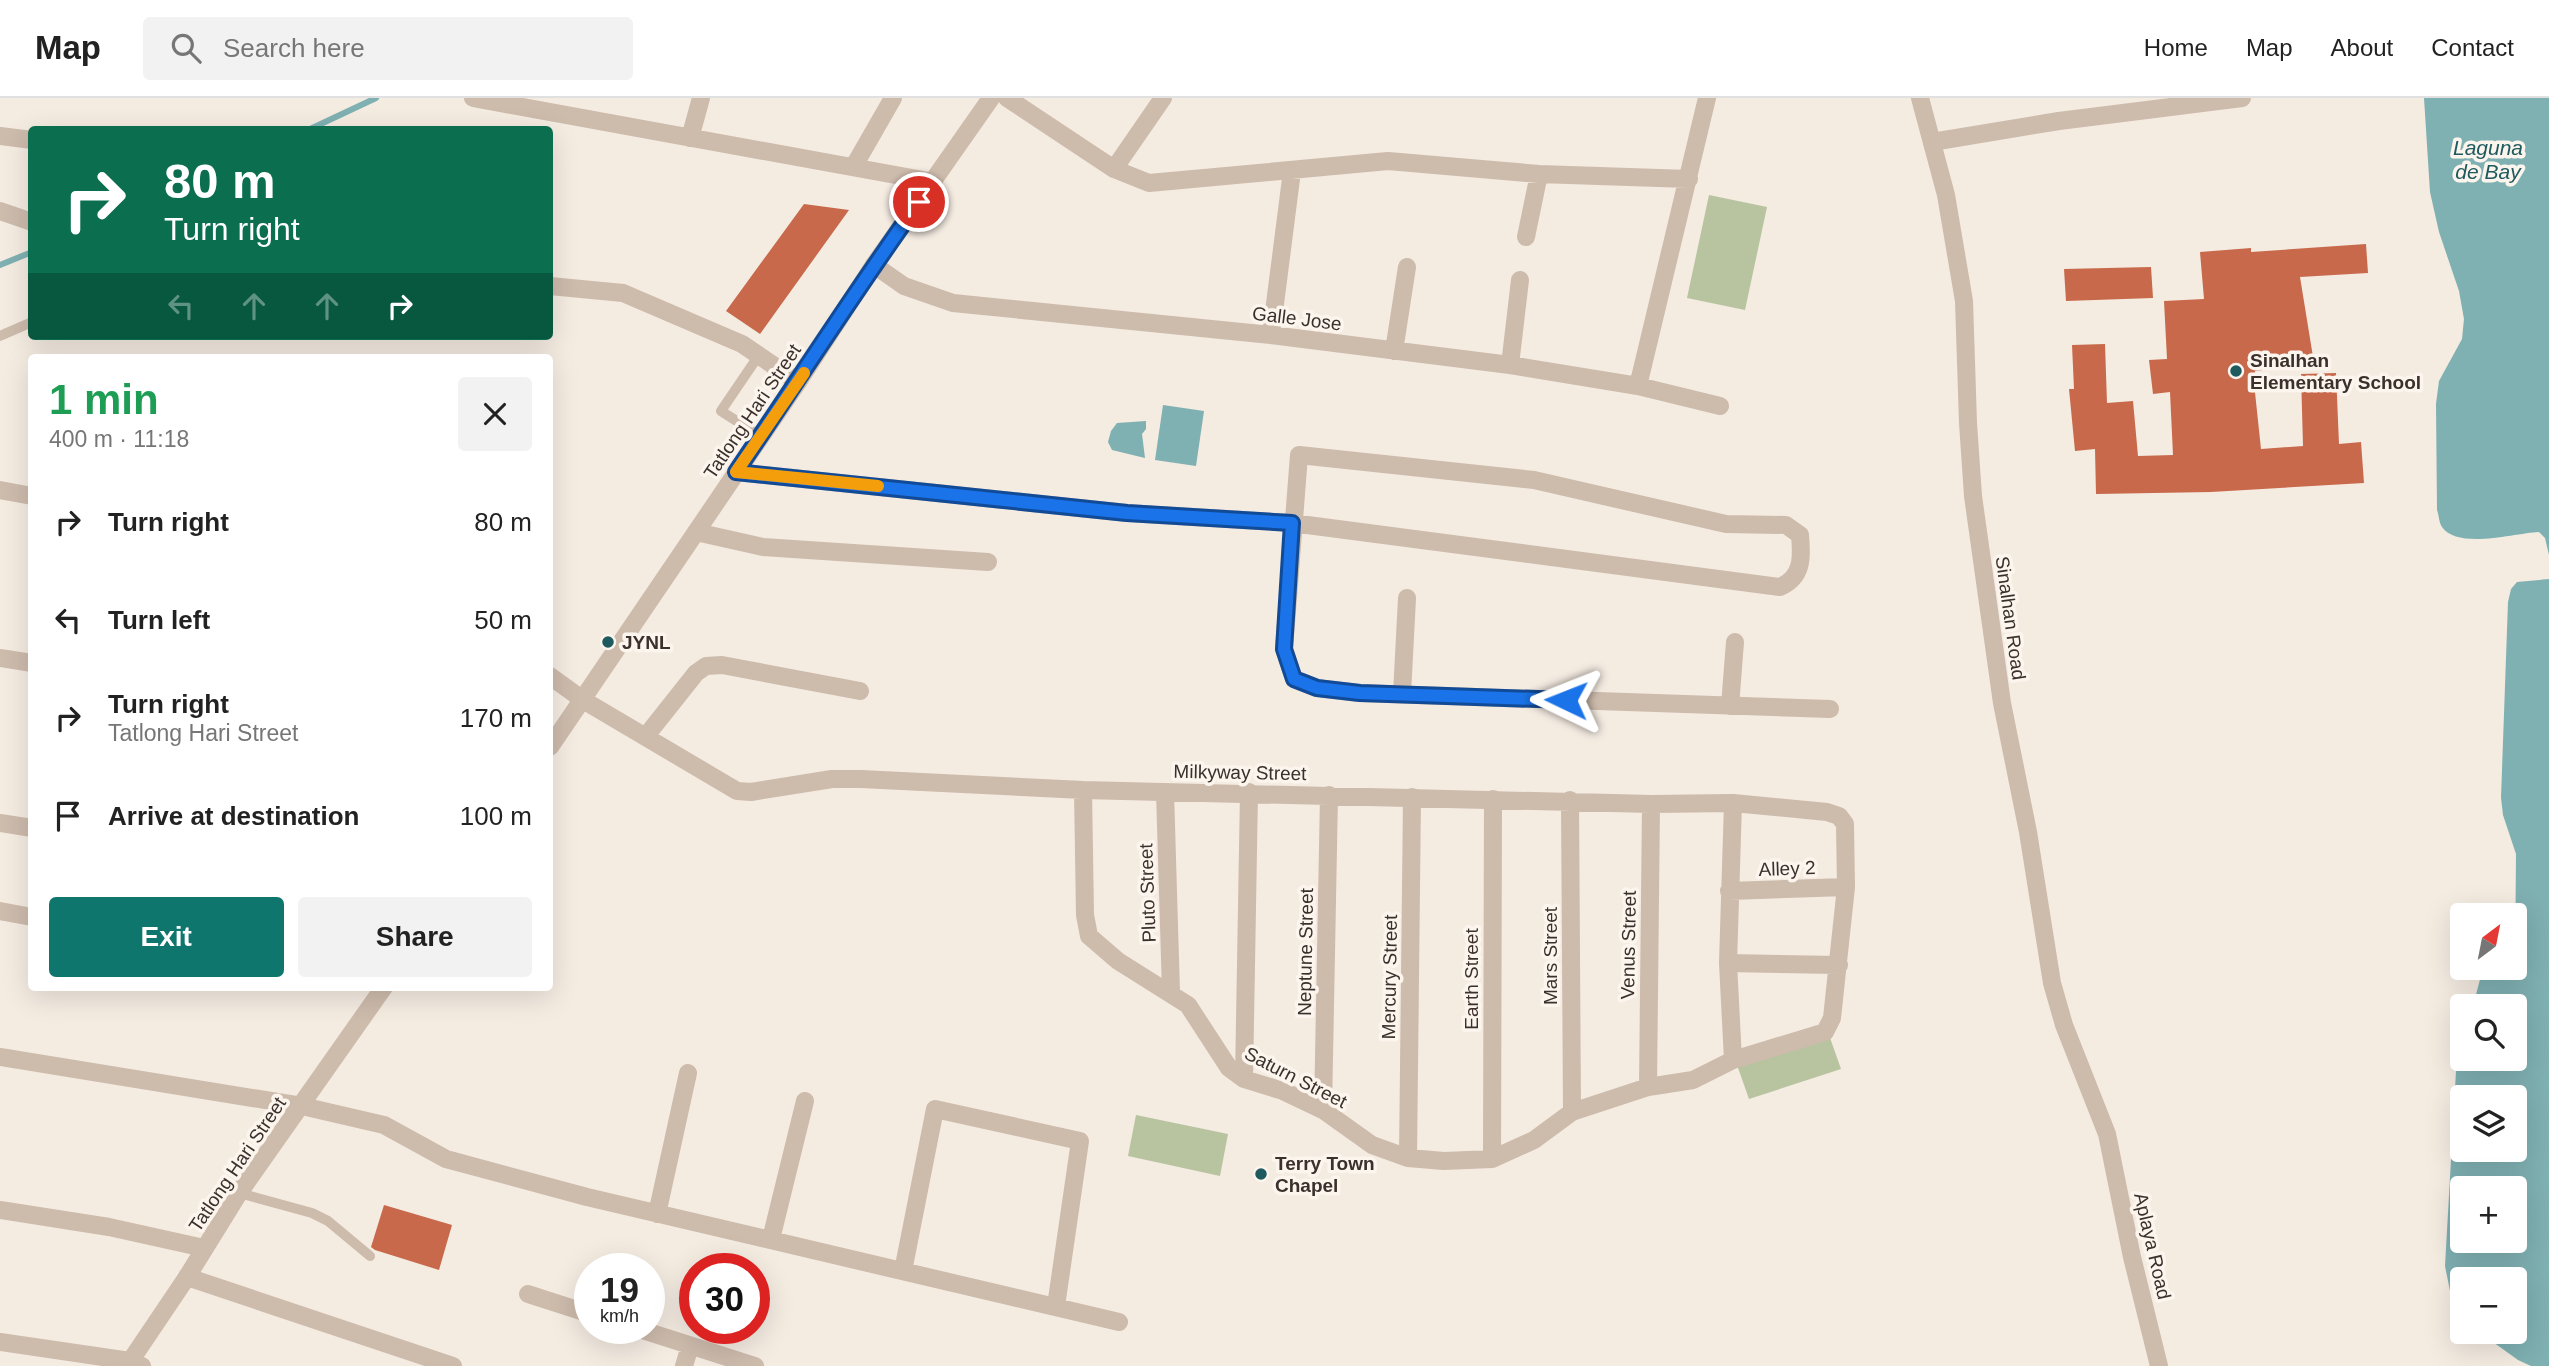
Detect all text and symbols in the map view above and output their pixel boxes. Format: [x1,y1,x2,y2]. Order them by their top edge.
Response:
search box [143,17,633,80]
text: Map [35,29,101,66]
icon: search [167,29,205,67]
text: Search here [223,33,365,63]
text: Home [2144,34,2208,61]
text: Map [2246,34,2293,61]
text: About [2331,34,2393,61]
text: Contact [2431,34,2514,61]
water label: Laguna de Bay [2453,136,2523,183]
icon: right [49,154,140,245]
text: 80 m [164,154,276,208]
pin [889,172,949,232]
icon: arrive [900,183,938,221]
text: Turn right [164,211,300,247]
icon: left [162,287,200,325]
icon: ahead [235,287,273,325]
icon: ahead [308,287,346,325]
icon: right [381,287,419,325]
street label: Galle Jose [1251,303,1343,334]
street label: Tatlong Hari Street [700,340,806,482]
place label: Sinalhan Elementary School [2250,350,2421,393]
marker: Sinalhan Elementary School [2228,363,2244,379]
text: 1 min [49,376,159,423]
button: close [458,377,532,451]
text: 400 m · 11:18 [49,426,189,452]
icon: right [49,503,87,541]
text: Turn right [108,507,229,537]
text: 80 m [474,507,532,537]
street label: Sinalhan Road [1991,555,2030,681]
icon: left [49,601,87,639]
text: Turn left [108,605,210,635]
text: 50 m [474,605,532,635]
place label: JYNL [622,632,671,653]
marker: JYNL [600,634,616,650]
position arrow [1529,663,1603,737]
text: Turn right [108,689,229,719]
icon: right [49,699,87,737]
text: 170 m [460,703,532,733]
text: Tatlong Hari Street [108,720,298,746]
street label: Milkyway Street [1173,761,1307,784]
icon: arrive [49,797,87,835]
text: Arrive at destination [108,801,359,831]
text: 100 m [460,801,532,831]
street label: Pluto Street [1135,842,1160,943]
street label: Alley 2 [1758,857,1816,880]
street label: Neptune Street [1294,887,1317,1016]
street label: Venus Street [1617,890,1640,1000]
button: Exit [49,897,284,977]
button: Share [298,897,532,977]
north arrow [2450,903,2527,980]
map controls [2450,903,2527,1344]
street label: Mars Street [1540,906,1561,1005]
street label: Mercury Street [1378,914,1401,1039]
street label: Earth Street [1461,928,1482,1030]
button: search [2450,994,2527,1071]
street label: Saturn Street [1241,1043,1351,1113]
button: layers [2450,1085,2527,1162]
street label: Tatlong Hari Street [185,1093,291,1235]
place label: Terry Town Chapel [1275,1153,1375,1196]
marker: Terry Town Chapel [1253,1166,1269,1182]
button: + [2450,1176,2527,1253]
street label: Aplaya Road [2130,1191,2175,1301]
speed limit sign: 30 [679,1253,770,1344]
button: − [2450,1267,2527,1344]
text: 19 [600,1270,639,1309]
text: km/h [600,1306,639,1326]

